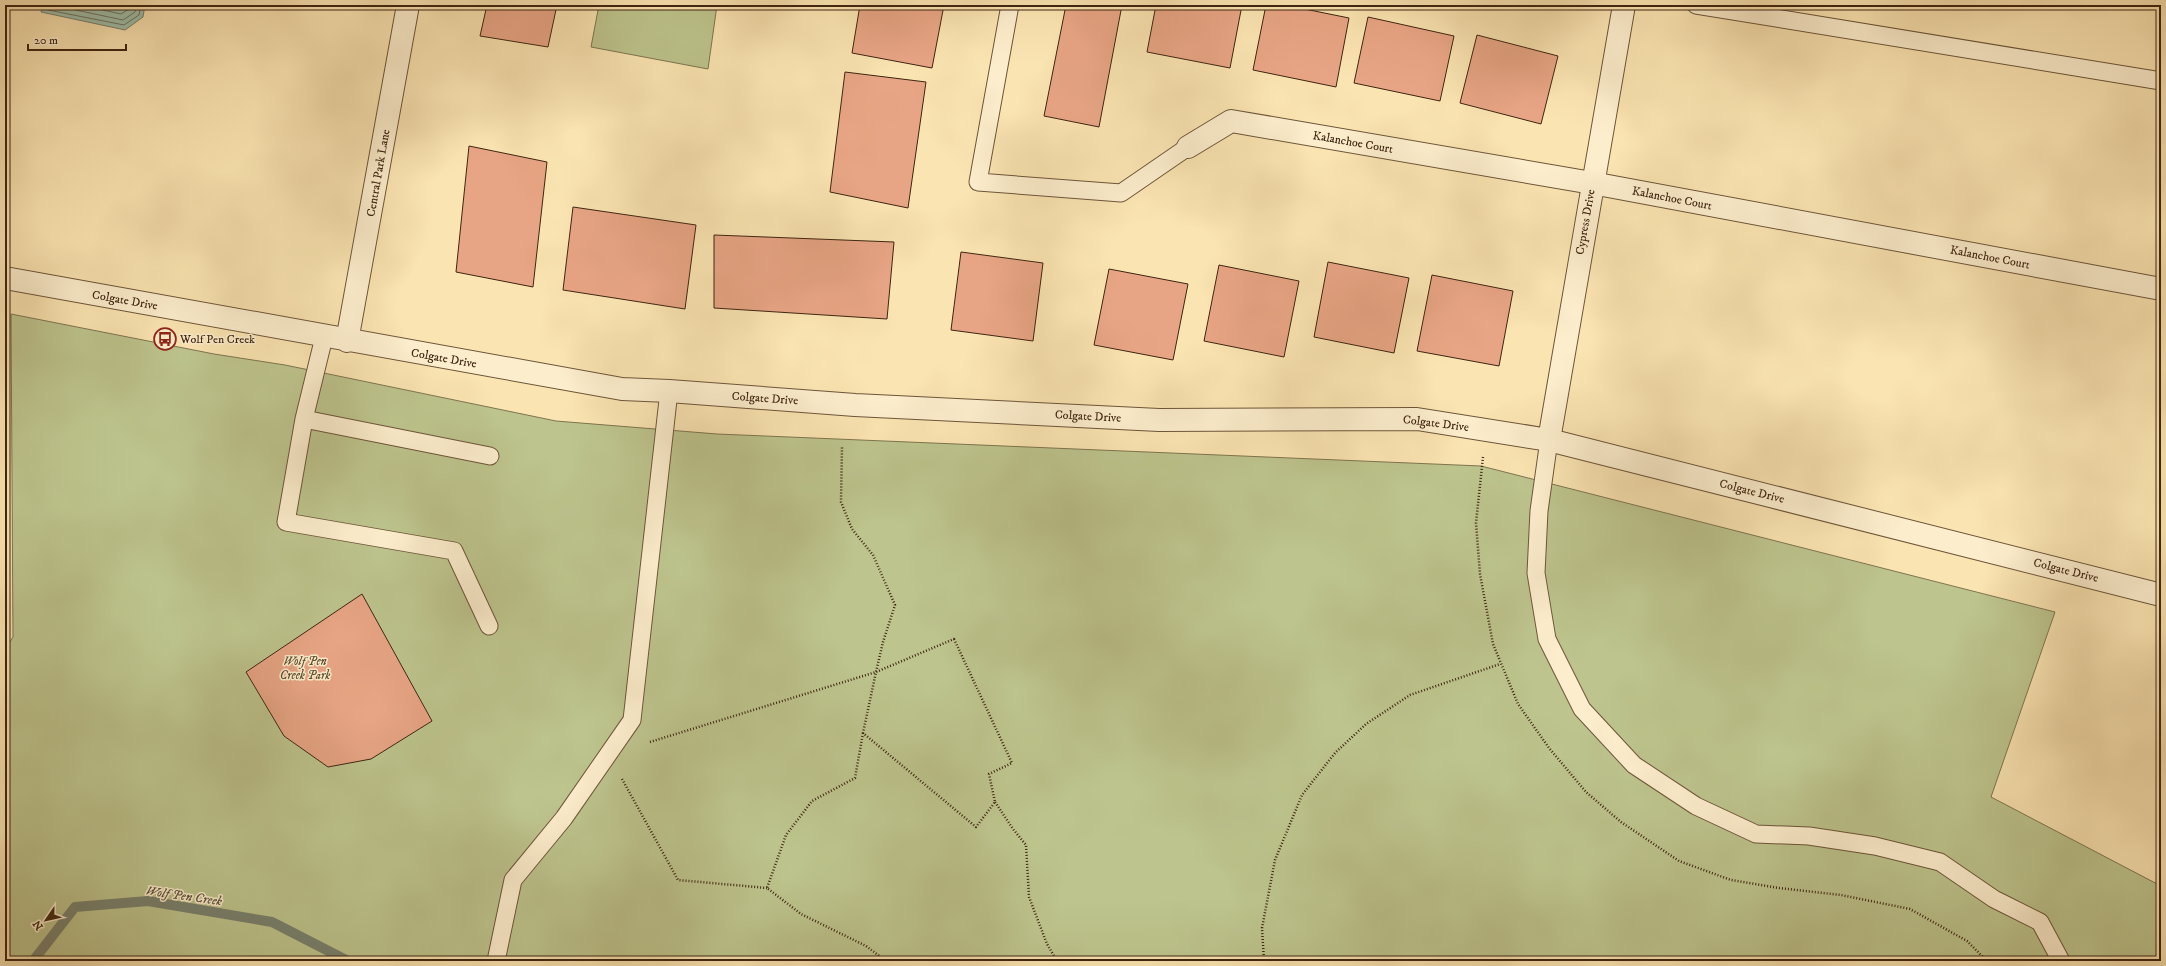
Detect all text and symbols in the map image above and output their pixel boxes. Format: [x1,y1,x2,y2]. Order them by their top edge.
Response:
scale bar [28,26,126,52]
text: 20 m [34,33,58,48]
street label: Central Park Lane [363,128,394,218]
street label: Kalanchoe Court [1312,128,1394,157]
street label: Kalanchoe Court [1631,183,1713,214]
street label: Cypress Drive [1572,188,1599,256]
street label: Kalanchoe Court [1949,242,2031,273]
street label: Colgate Drive [91,287,159,314]
bus stop icon: Wolf Pen Creek [152,326,178,352]
place label: Wolf Pen Creek [179,332,255,347]
street label: Colgate Drive [410,345,478,372]
street label: Colgate Drive [731,389,799,408]
street label: Colgate Drive [1054,407,1122,426]
street label: Colgate Drive [1402,412,1470,435]
street label: Colgate Drive [1718,476,1786,507]
street label: Colgate Drive [2032,555,2100,586]
park label: Wolf Pen Creek Park [280,654,330,683]
water label: Wolf Pen Creek [145,883,224,909]
north arrow [26,900,66,940]
text: N [30,917,47,933]

